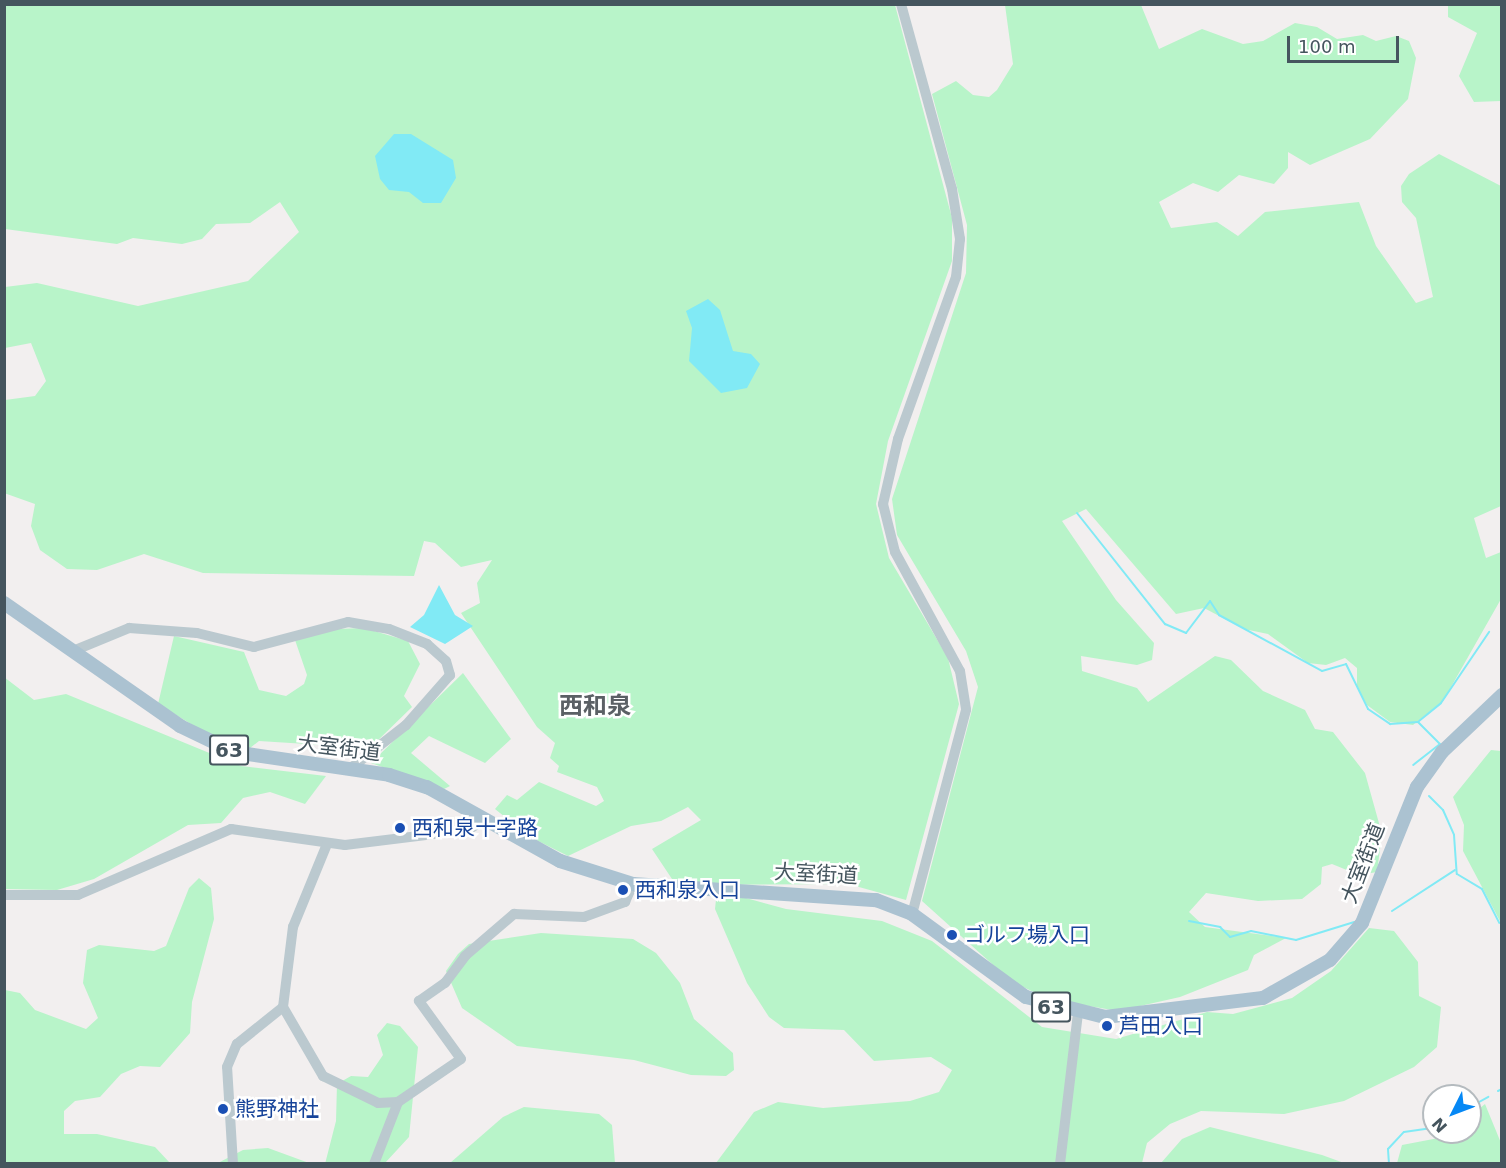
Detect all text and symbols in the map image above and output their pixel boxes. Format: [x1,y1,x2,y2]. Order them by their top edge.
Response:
scale bar [1290,24,1402,62]
text: 100 m [1298,36,1356,57]
district label: 西和泉 [559,693,631,721]
street label: 大室街道 [296,730,382,766]
road number: 63 [208,733,250,767]
place label: 西和泉十字路 [412,815,538,841]
street label: 大室街道 [1336,819,1390,907]
marker: 西和泉十字路 [393,821,407,835]
street label: 大室街道 [773,859,859,889]
place label: 西和泉入口 [635,877,740,903]
marker: 西和泉入口 [616,883,630,897]
place label: ゴルフ場入口 [964,922,1090,948]
marker: ゴルフ場入口 [945,928,959,942]
road number: 63 [1030,990,1072,1024]
place label: 芦田入口 [1119,1013,1203,1039]
marker: 芦田入口 [1100,1019,1114,1033]
north arrow [1422,1084,1482,1144]
place label: 熊野神社 [235,1096,319,1122]
marker: 熊野神社 [216,1102,230,1116]
text: N [1428,1114,1451,1136]

